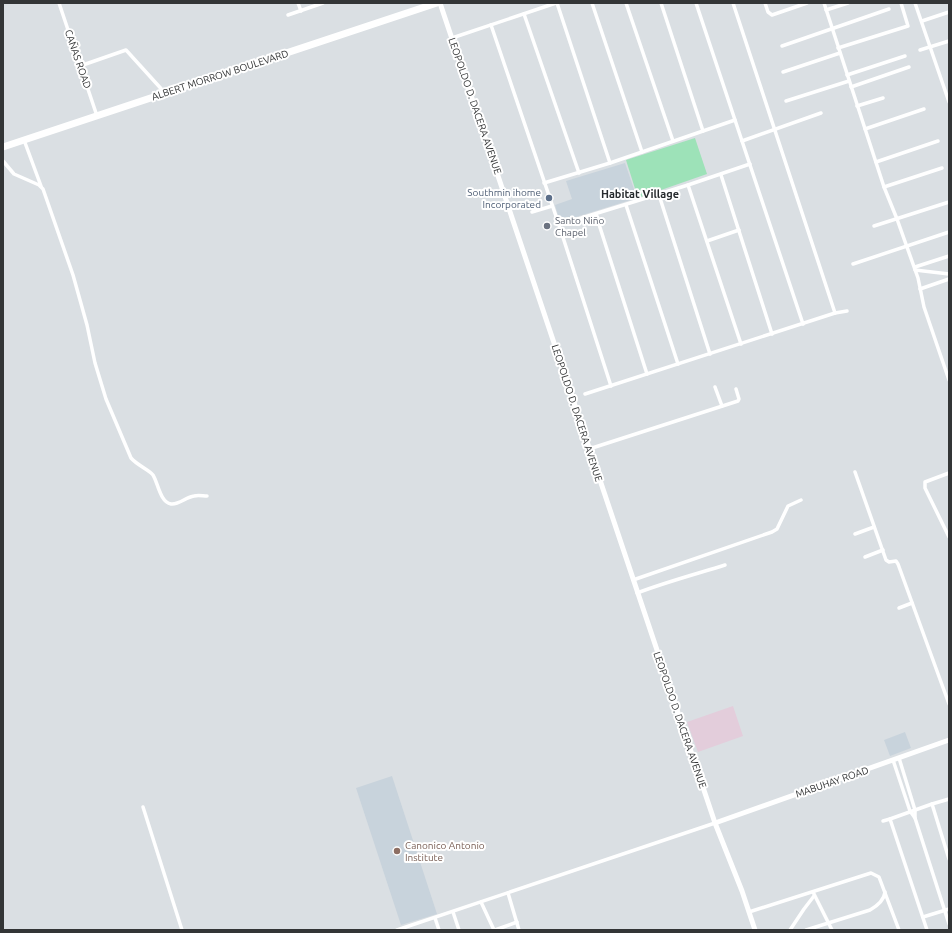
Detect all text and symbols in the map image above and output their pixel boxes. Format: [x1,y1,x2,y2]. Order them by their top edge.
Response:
street label: CAÑAS ROAD [63,28,93,90]
street label: LEOPOLDO D. DACERA AVENUE [446,36,504,176]
street label: ALBERT MORROW BOULEVARD [150,48,290,102]
place label: Southmin ihome Incorporated [467,187,541,210]
district label: Habitat Village [601,188,679,200]
marker: Southmin ihome Incorporated [544,193,554,203]
place label: Santo Niño Chapel [555,215,604,238]
marker: Santo Niño Chapel [542,221,552,231]
street label: LEOPOLDO D. DACERA AVENUE [550,343,605,483]
street label: LEOPOLDO D. DACERA AVENUE [651,650,709,790]
street label: MABUHAY ROAD [794,764,870,800]
place label: Canonico Antonio Institute [405,840,485,863]
marker: Canonico Antonio Institute [392,846,402,856]

